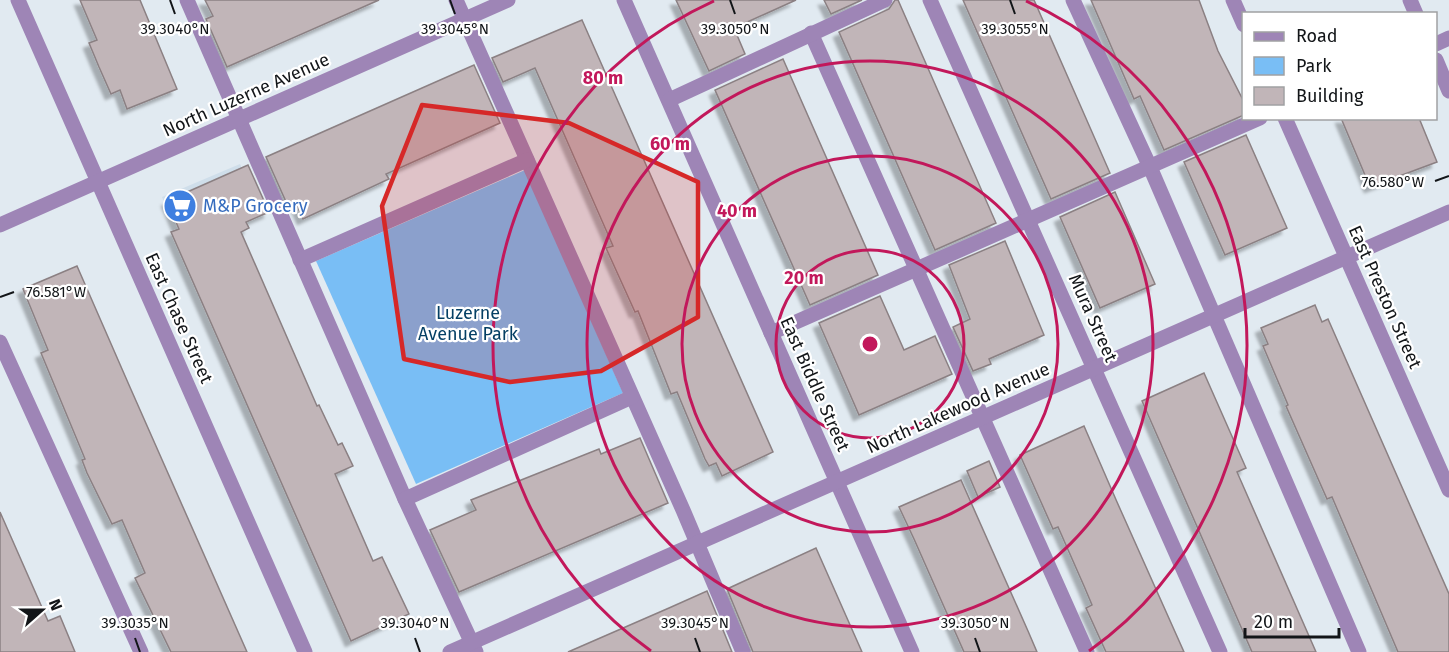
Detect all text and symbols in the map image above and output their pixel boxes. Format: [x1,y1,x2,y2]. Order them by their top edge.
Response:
legend [1242,12,1437,120]
text: 39.3040°N [140,20,210,38]
text: 39.3045°N [421,20,489,38]
text: 39.3050°N [701,20,769,38]
text: 39.3055°N [981,20,1049,38]
text: Road [1296,25,1338,47]
street label: North Luzerne Avenue [159,48,333,142]
text: Park [1296,55,1332,77]
text: 80 m [583,67,623,89]
text: Building [1296,85,1364,107]
text: 60 m [650,133,690,155]
text: 76.580°W [1362,173,1425,191]
supermarket icon: M&P Grocery [162,188,198,224]
place label: M&P Grocery [203,195,308,217]
text: 40 m [717,200,757,222]
street label: East Preston Street [1344,222,1427,372]
street label: East Chase Street [140,249,218,387]
text: 20 m [784,267,824,289]
street label: Mura Street [1064,270,1122,366]
text: 76.581°W [26,283,87,301]
park label: Luzerne Avenue Park [418,302,519,345]
street label: East Biddle Street [775,313,855,455]
centre of rings [860,334,880,354]
street label: North Lakewood Avenue [863,358,1053,458]
north arrow [12,580,72,640]
text: N [45,596,66,613]
scale bar [1245,601,1340,639]
text: 20 m [1254,611,1293,633]
text: 39.3035°N [101,614,169,632]
text: 39.3040°N [380,614,450,632]
text: 39.3045°N [661,614,729,632]
text: 39.3050°N [941,614,1009,632]

